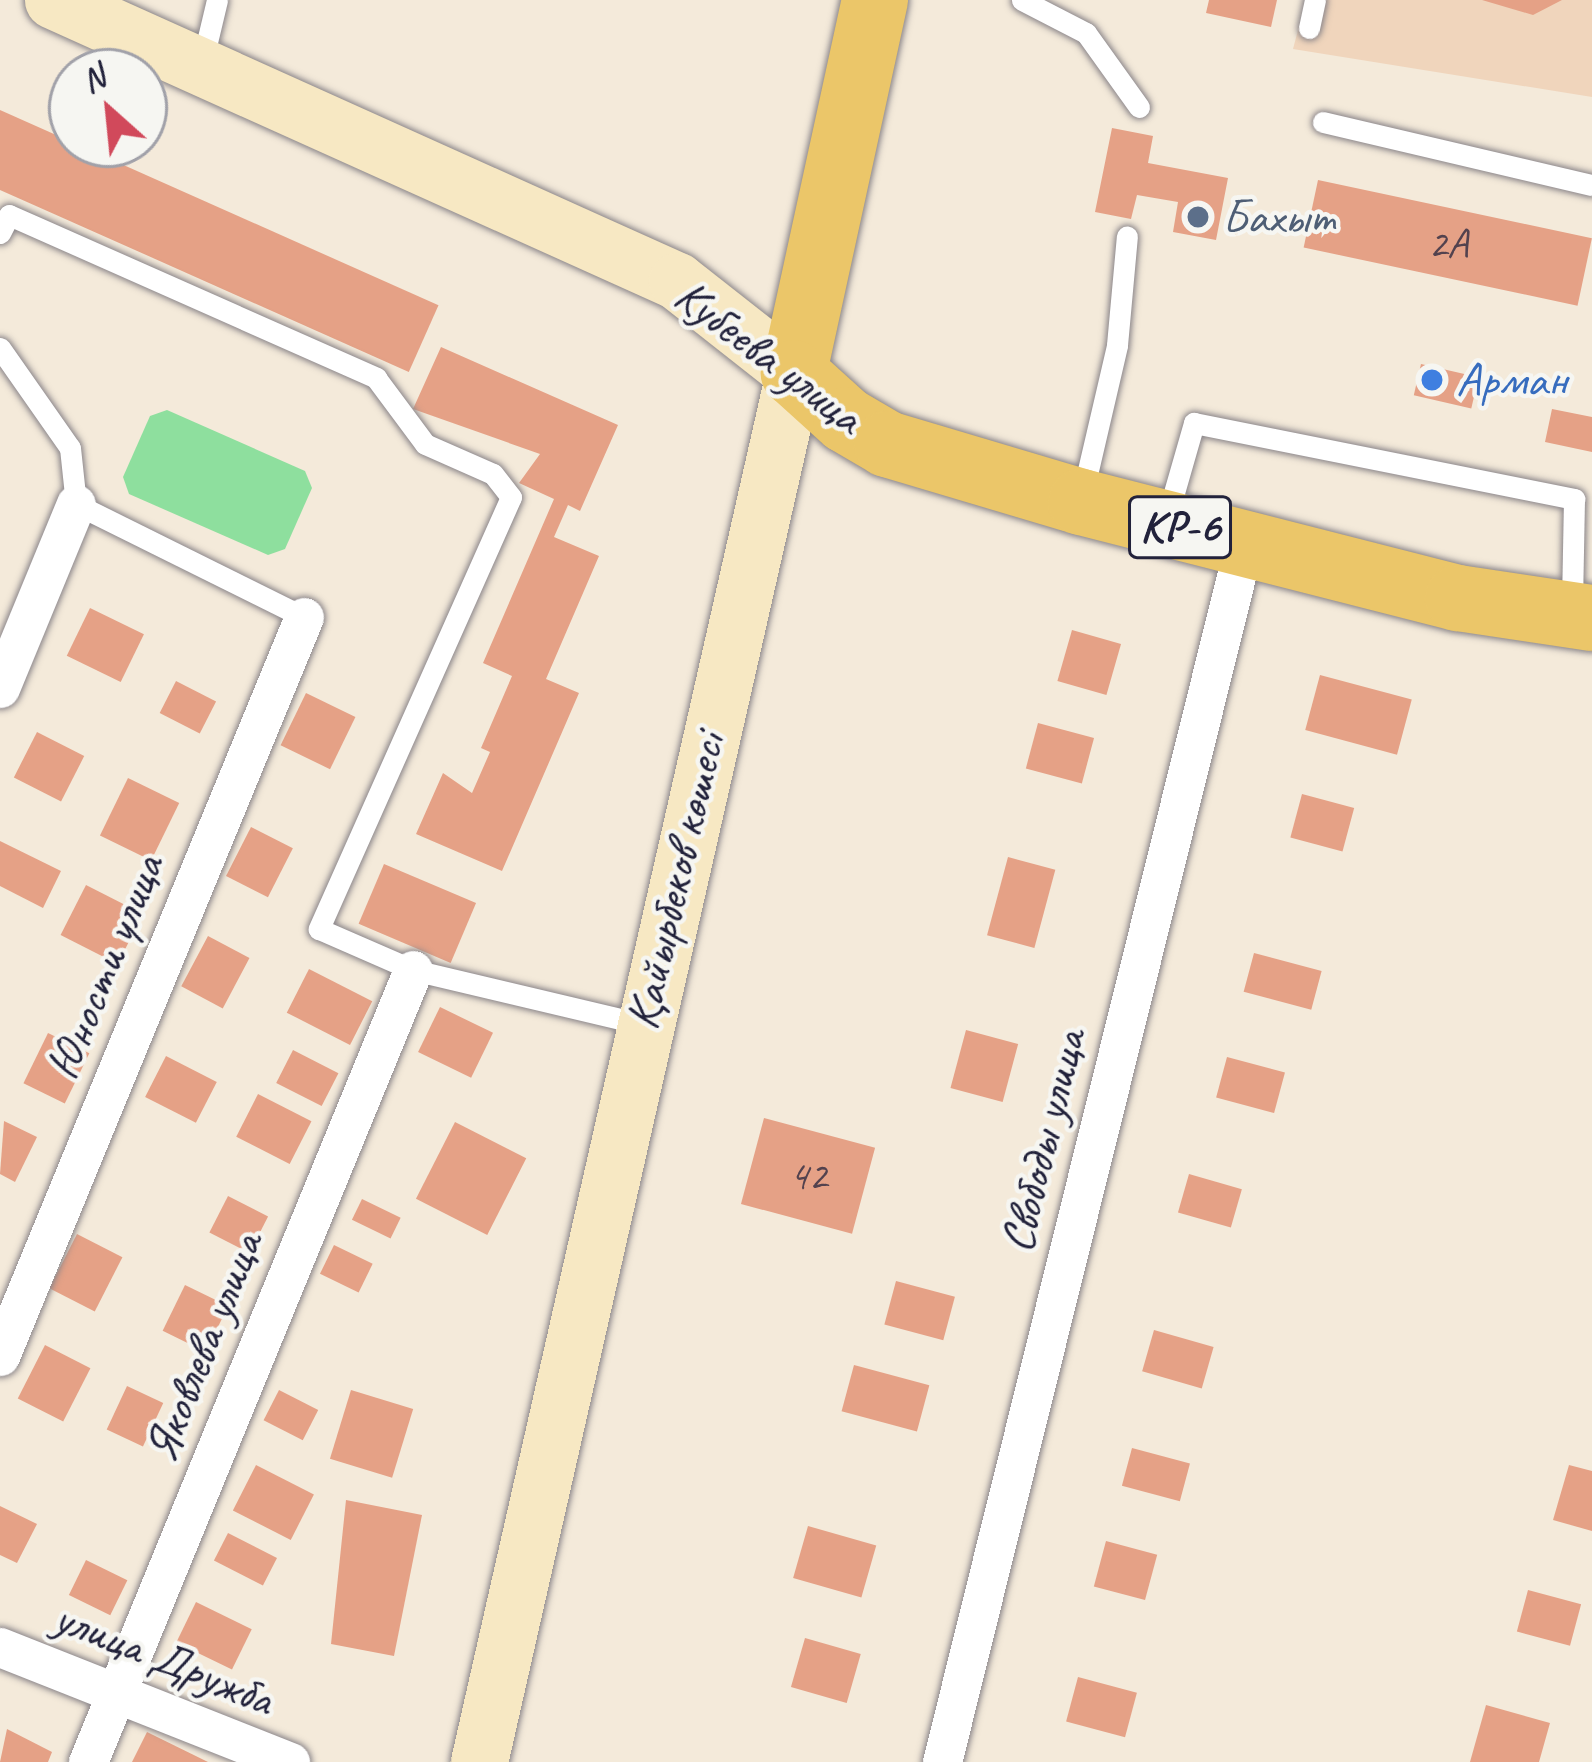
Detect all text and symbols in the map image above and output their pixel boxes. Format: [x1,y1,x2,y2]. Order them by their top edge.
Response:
north arrow [48,48,168,168]
text: N [74,55,112,102]
place label: Бахыт [1222,188,1334,246]
marker: Бахыт [1185,204,1211,230]
house number: 2А [1428,219,1468,269]
street label: Кубеева улица [662,266,876,446]
place label: Арман [1456,351,1567,409]
marker: Арман [1419,367,1445,393]
road number: KP-6 [1126,488,1234,566]
street label: Қайырбеков көшесі [613,727,737,1035]
street label: Юности улица [33,845,177,1089]
street label: Свободы улица [988,1024,1098,1258]
house number: 42 [789,1151,827,1201]
street label: Яковлева улица [131,1223,275,1471]
street label: улица Дружба [47,1588,281,1728]

